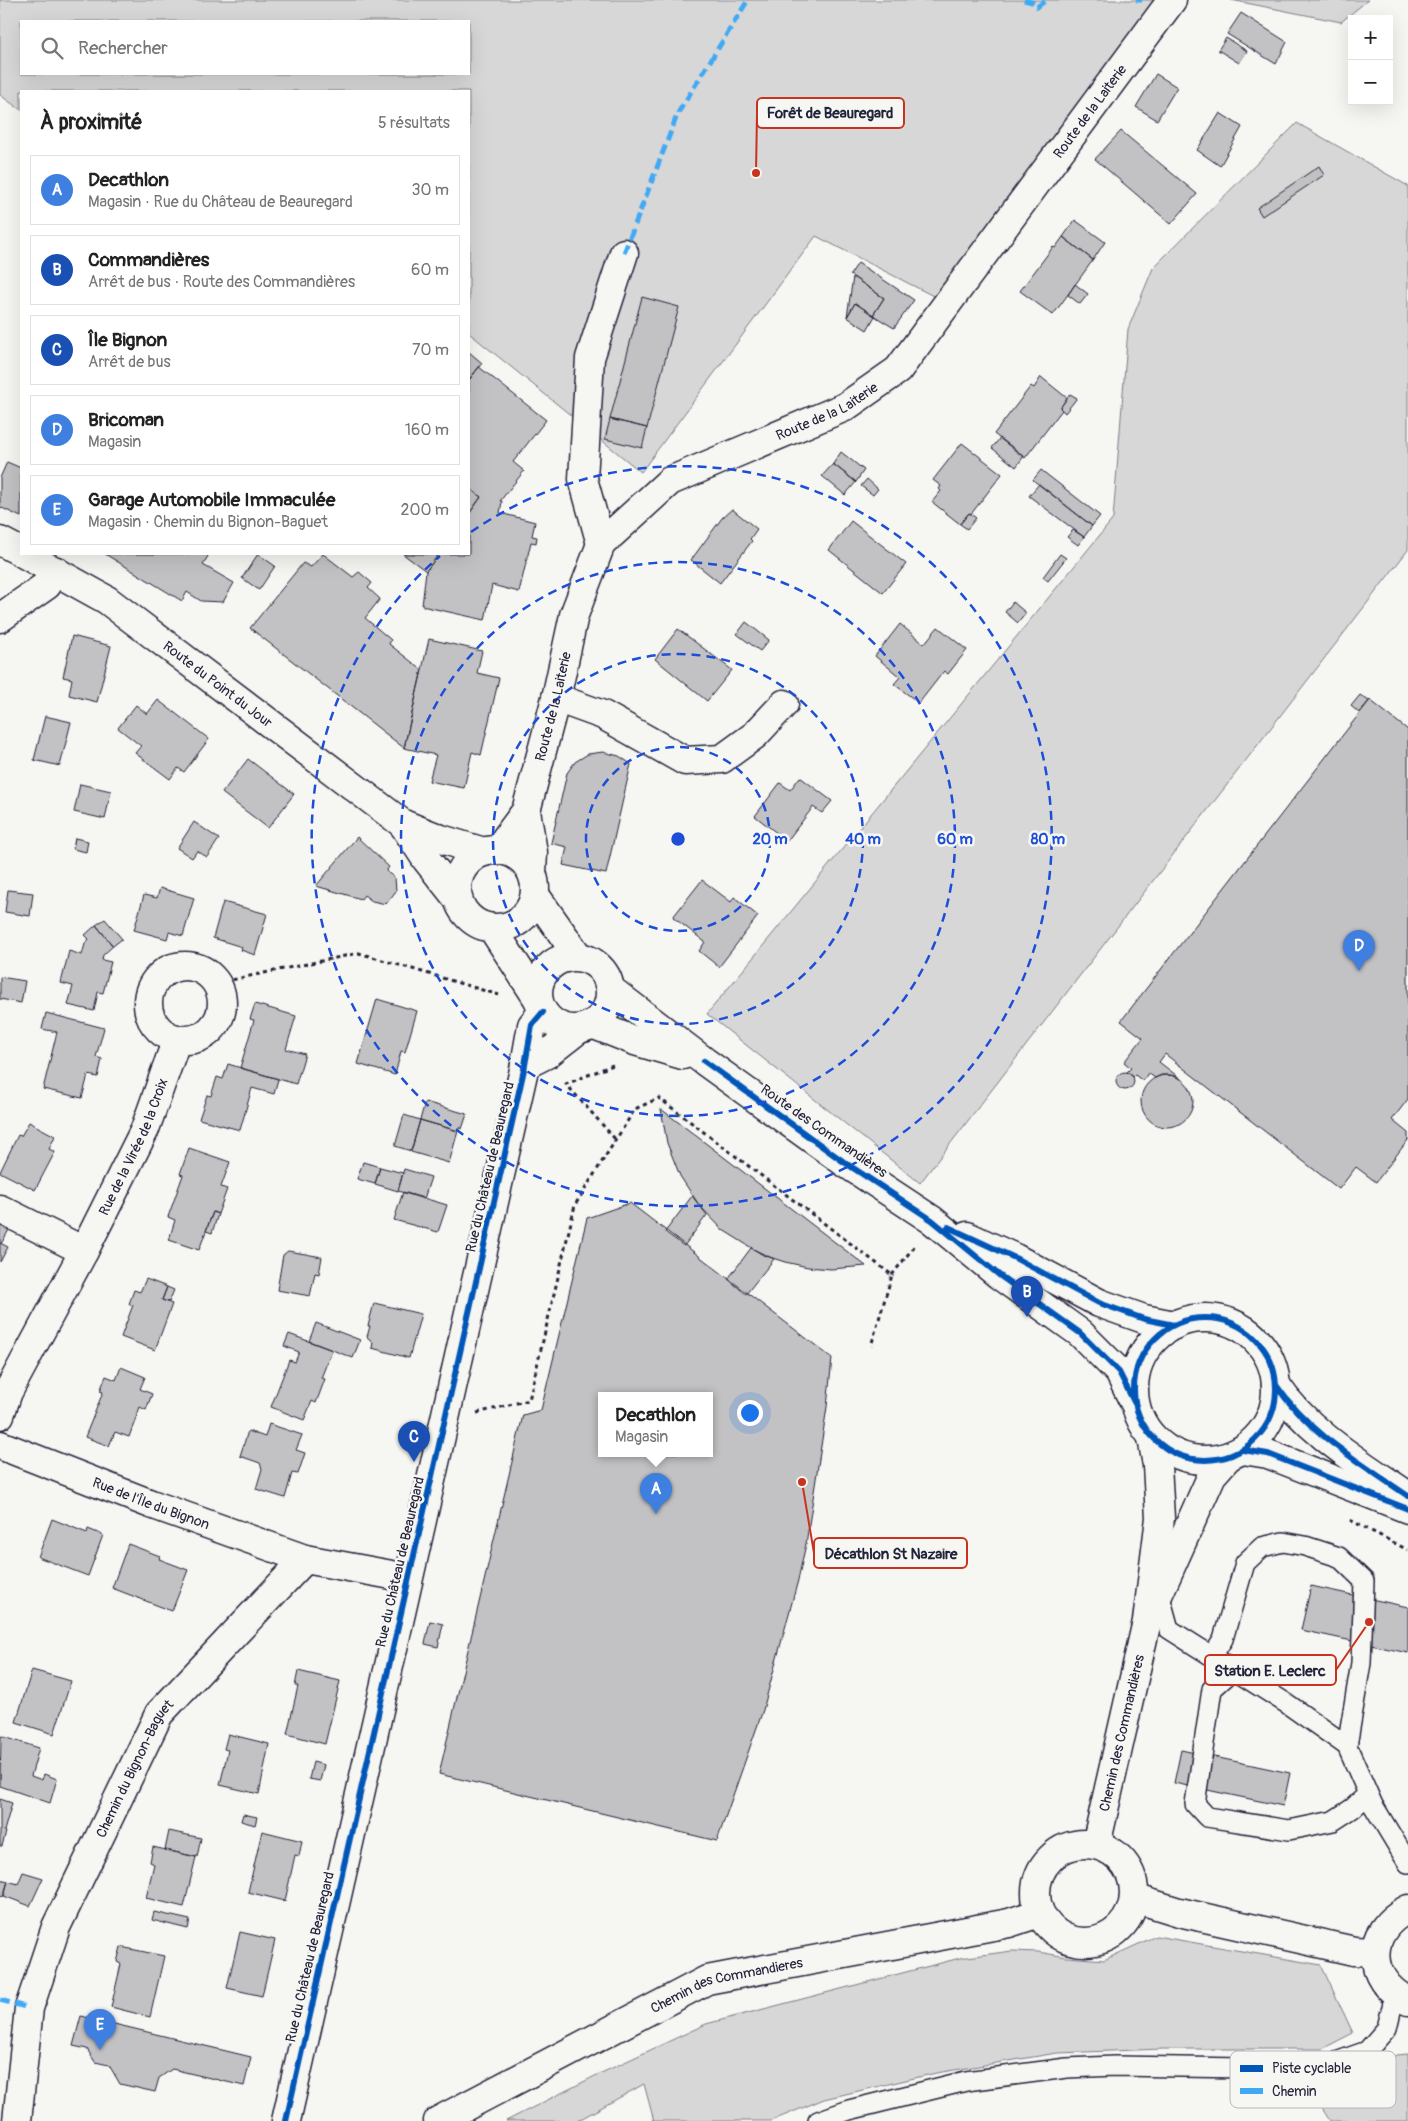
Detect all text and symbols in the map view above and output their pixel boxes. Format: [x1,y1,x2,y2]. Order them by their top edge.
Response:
map controls [1348,15,1393,105]
button: + [1348,15,1393,60]
search box [20,20,470,75]
icon: search [38,34,66,62]
text: Rechercher [78,36,168,60]
button: − [1348,60,1393,105]
street label: Route de la Laiterie [1050,61,1130,161]
callout: Forêt de Beauregard [757,98,904,128]
text: Forêt de Beauregard [767,104,893,123]
text: À proximité [40,109,143,136]
text: 5 résultats [378,113,450,133]
text: Decathlon [88,168,169,192]
text: A [52,180,62,200]
text: 30 m [411,180,449,200]
text: Magasin · Rue du Château de Beauregard [88,192,353,212]
text: Commandières [88,248,209,272]
text: B [52,260,62,280]
text: 60 m [411,260,449,280]
text: Arrêt de bus · Route des Commandières [88,272,355,292]
text: Île Bignon [88,328,167,352]
text: C [52,340,62,360]
text: 70 m [412,340,449,360]
text: Arrêt de bus [88,352,171,372]
street label: Route de la Laiterie [773,378,881,444]
text: Bricoman [88,408,164,432]
text: D [52,420,62,440]
text: 160 m [405,420,449,440]
text: Magasin [88,432,141,452]
text: Garage Automobile Immaculée [88,488,335,512]
text: E [53,500,61,520]
text: 200 m [401,500,449,520]
text: Magasin · Chemin du Bignon-Baguet [88,512,328,532]
street label: Route du Point du Jour [160,637,276,731]
street label: Route de la Laiterie [531,650,574,763]
centre of rings [669,830,687,848]
text: 20 m [752,830,788,849]
text: 40 m [845,830,881,849]
text: 60 m [937,830,973,849]
text: 80 m [1031,830,1065,849]
pin: D [1343,930,1375,971]
street label: Rue de la Virée de la Croix [95,1076,171,1218]
street label: Rue du Château de Beauregard [462,1080,518,1254]
street label: Route des Commandières [757,1081,891,1182]
pin: B [1011,1276,1043,1317]
popup [598,1392,713,1457]
your location [737,1400,763,1426]
text: Decathlon [615,1403,696,1427]
pin: C [398,1421,430,1462]
text: Magasin [615,1427,668,1447]
pin: A [640,1473,672,1514]
street label: Rue de l'Île du Bignon [90,1474,212,1533]
street label: Rue du Château de Beauregard [372,1475,428,1649]
callout: Décathlon St Nazaire [814,1538,967,1568]
text: Décathlon St Nazaire [825,1545,958,1564]
street label: Chemin des Commandières [1095,1652,1148,1813]
callout: Station E. Leclerc [1205,1655,1336,1685]
text: Station E. Leclerc [1214,1662,1326,1681]
street label: Chemin du Bignon-Baguet [92,1696,177,1840]
street label: Rue du Château de Beauregard [282,1870,338,2044]
street label: Chemin des Commandieres [648,1953,805,2017]
pin: E [84,2009,116,2050]
legend [1230,2051,1396,2108]
text: Piste cyclable [1272,2060,1351,2077]
text: Chemin [1272,2083,1317,2100]

